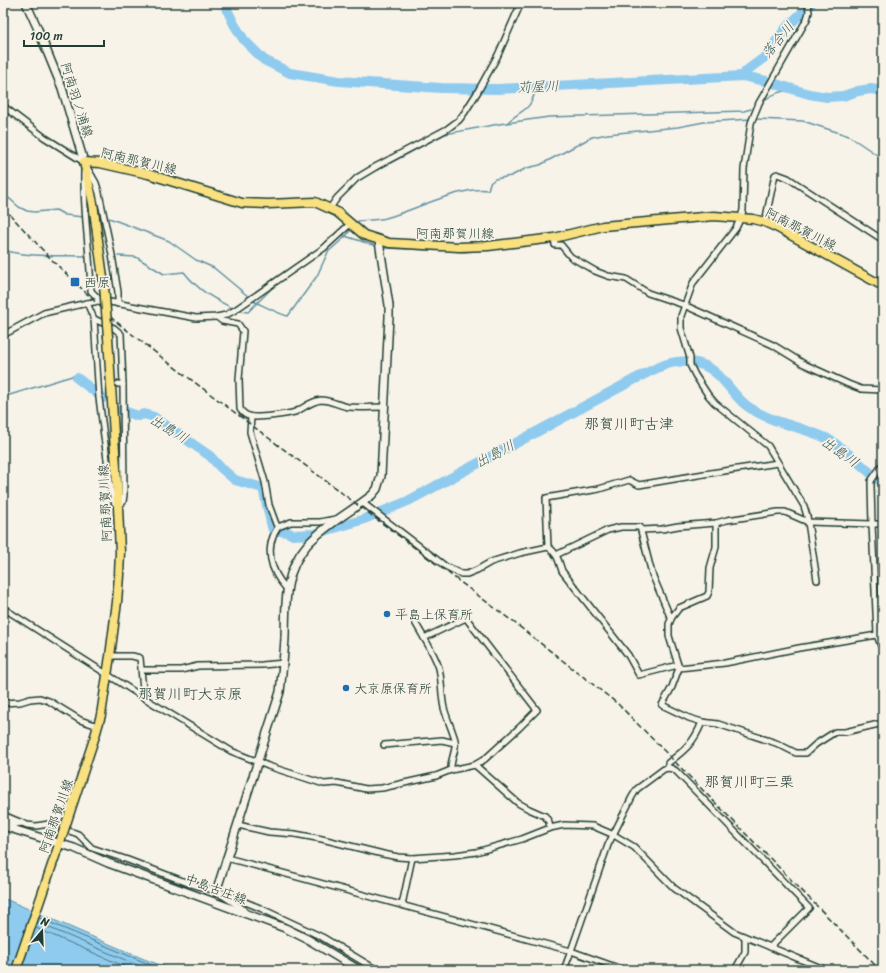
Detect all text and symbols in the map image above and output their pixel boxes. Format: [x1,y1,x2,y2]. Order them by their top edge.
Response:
water label: 落合川 [755,16,801,64]
scale bar [24,22,104,48]
text: 100 m [30,25,63,47]
street label: 阿南羽ノ浦線 [54,59,100,142]
water label: 苅屋川 [516,73,560,101]
street label: 阿南那賀川線 [98,141,181,181]
street label: 阿南那賀川線 [761,201,842,257]
street label: 阿南那賀川線 [416,222,495,245]
place label: 西原 [84,271,110,294]
marker: 西原 [69,276,81,288]
water label: 出島川 [145,407,193,451]
district label: 那賀川町古津 [584,411,674,437]
water label: 出島川 [816,430,864,474]
water label: 出島川 [471,433,519,475]
street label: 阿南那賀川線 [91,462,119,543]
place label: 平島上保育所 [395,603,473,626]
marker: 平島上保育所 [382,609,392,619]
place label: 大京原保育所 [354,677,432,700]
district label: 那賀川町大京原 [137,681,243,707]
marker: 大京原保育所 [341,683,351,693]
district label: 那賀川町三栗 [704,769,794,795]
street label: 阿南那賀川線 [32,774,80,857]
street label: 中島古庄線 [182,867,251,911]
north arrow [22,911,62,951]
text: N [37,911,52,932]

